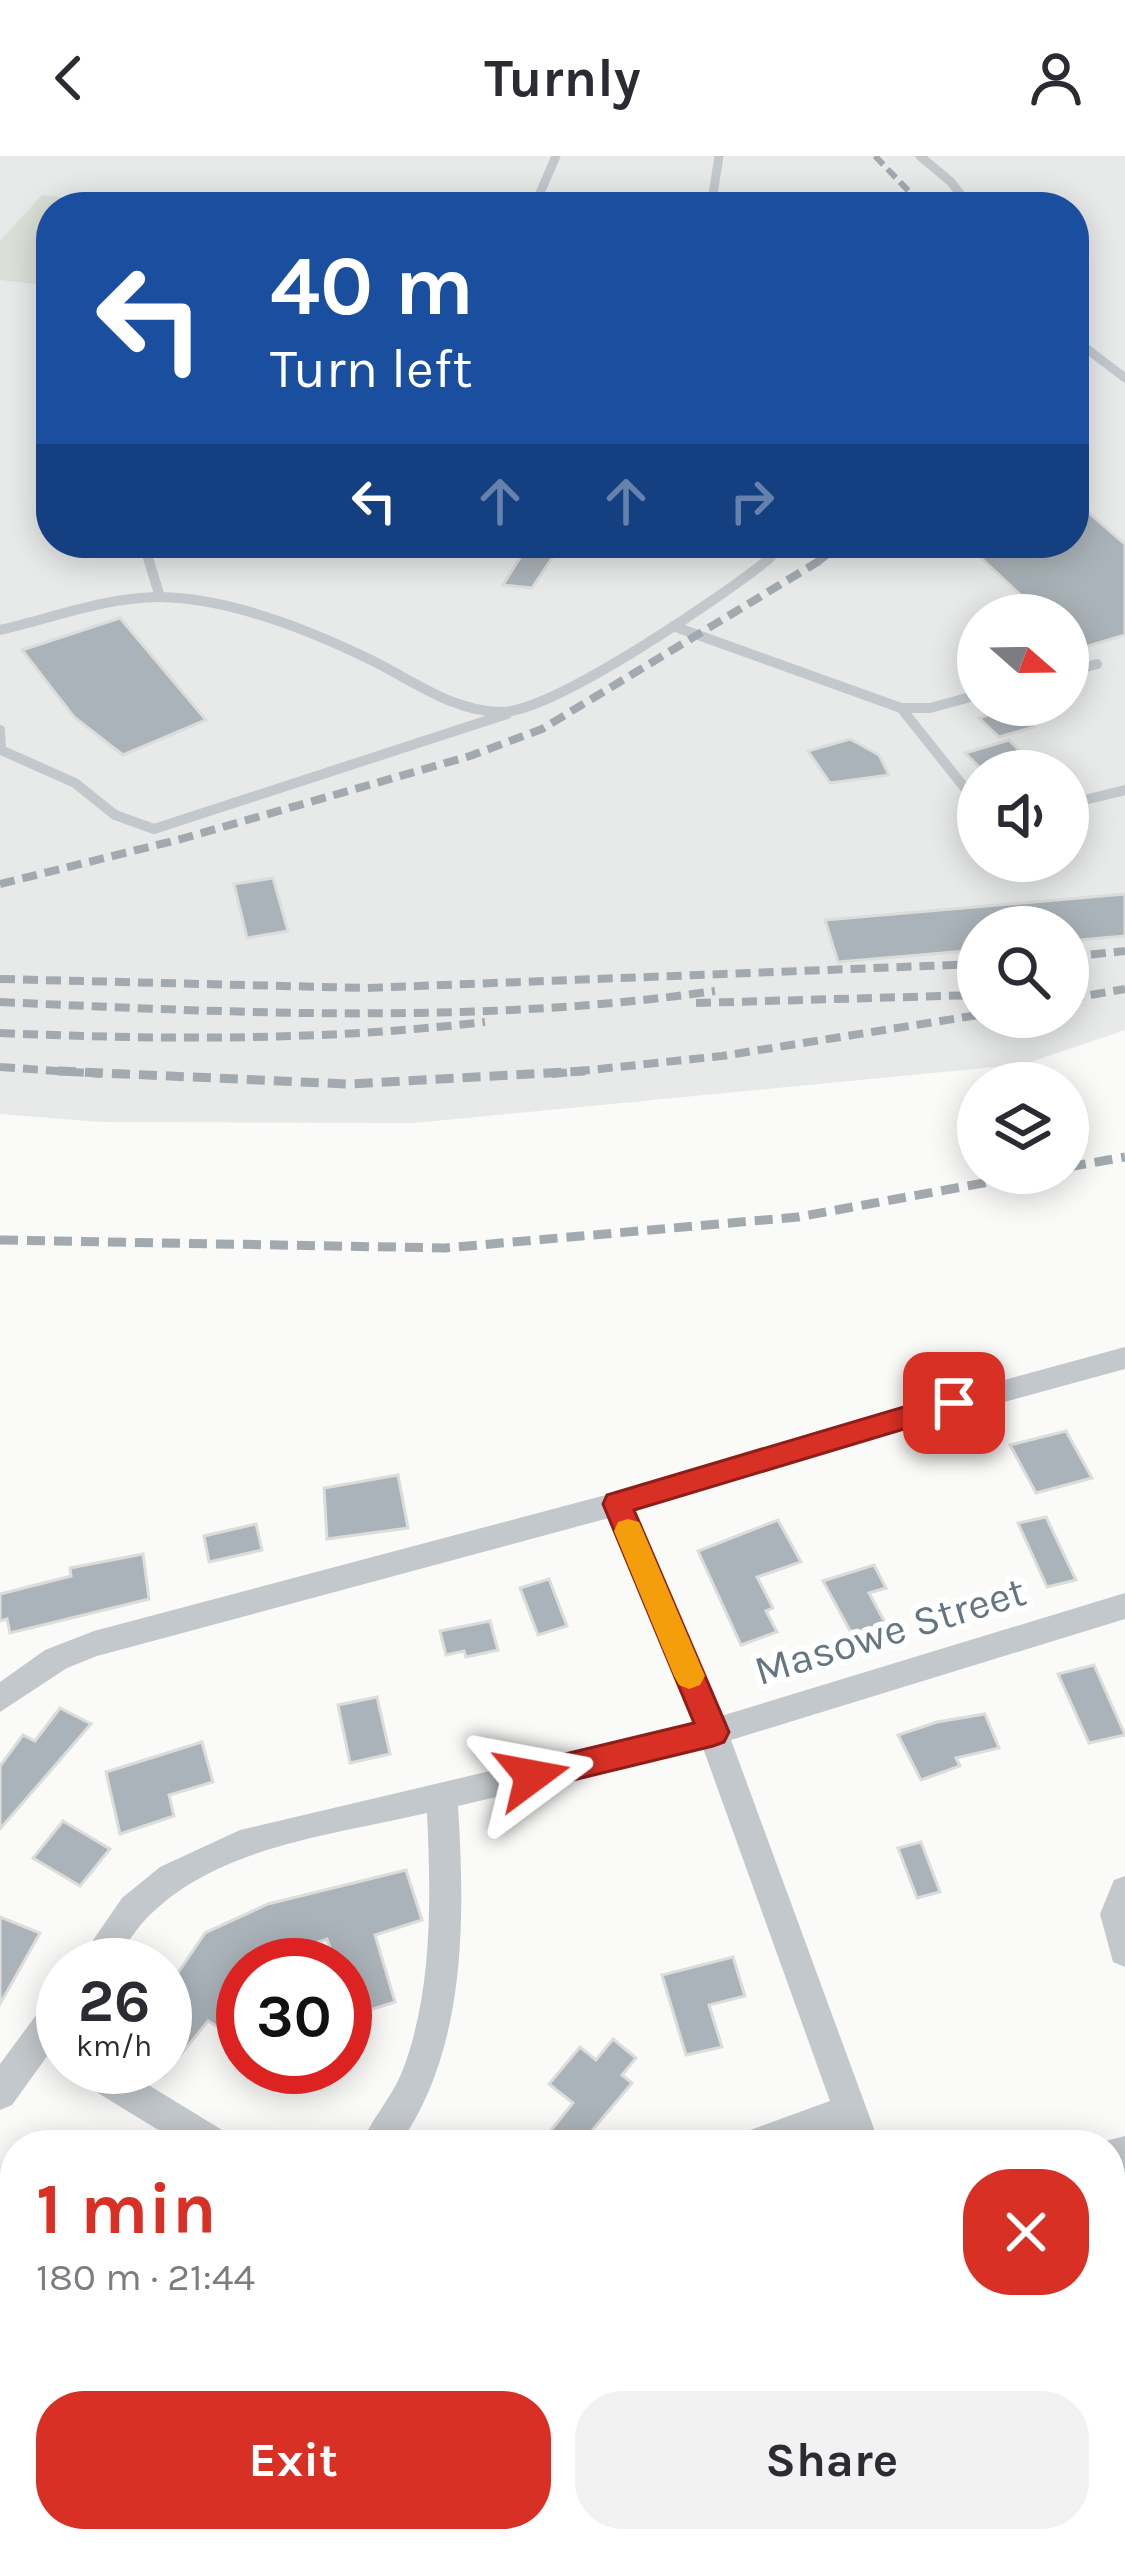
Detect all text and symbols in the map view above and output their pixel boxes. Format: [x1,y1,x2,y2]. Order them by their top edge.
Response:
icon: back [36,45,102,111]
icon: person [1023,45,1089,111]
text: Turnly [484,46,641,110]
text: 40 m [270,237,474,335]
icon: left [72,240,228,396]
text: Turn left [270,337,473,401]
icon: left [341,468,407,534]
icon: ahead [467,468,533,534]
icon: ahead [593,468,659,534]
icon: right [719,468,785,534]
north arrow [957,594,1089,726]
map controls [957,594,1089,1194]
button: sound [957,750,1089,882]
button: search [957,906,1089,1038]
button: layers [957,1062,1089,1194]
pin [903,1352,1005,1454]
icon: arrive [921,1370,987,1436]
street label: Masowe Street [748,1566,1032,1696]
position arrow [469,1713,595,1839]
speed limit sign: 30 [216,1938,372,2094]
text: 26 [78,1966,150,2036]
text: km/h [76,2028,152,2064]
text: 1 min [36,2167,217,2251]
button: close [963,2169,1089,2295]
text: 180 m · 21:44 [36,2254,255,2300]
button: Exit [36,2391,551,2529]
button: Share [575,2391,1089,2529]

